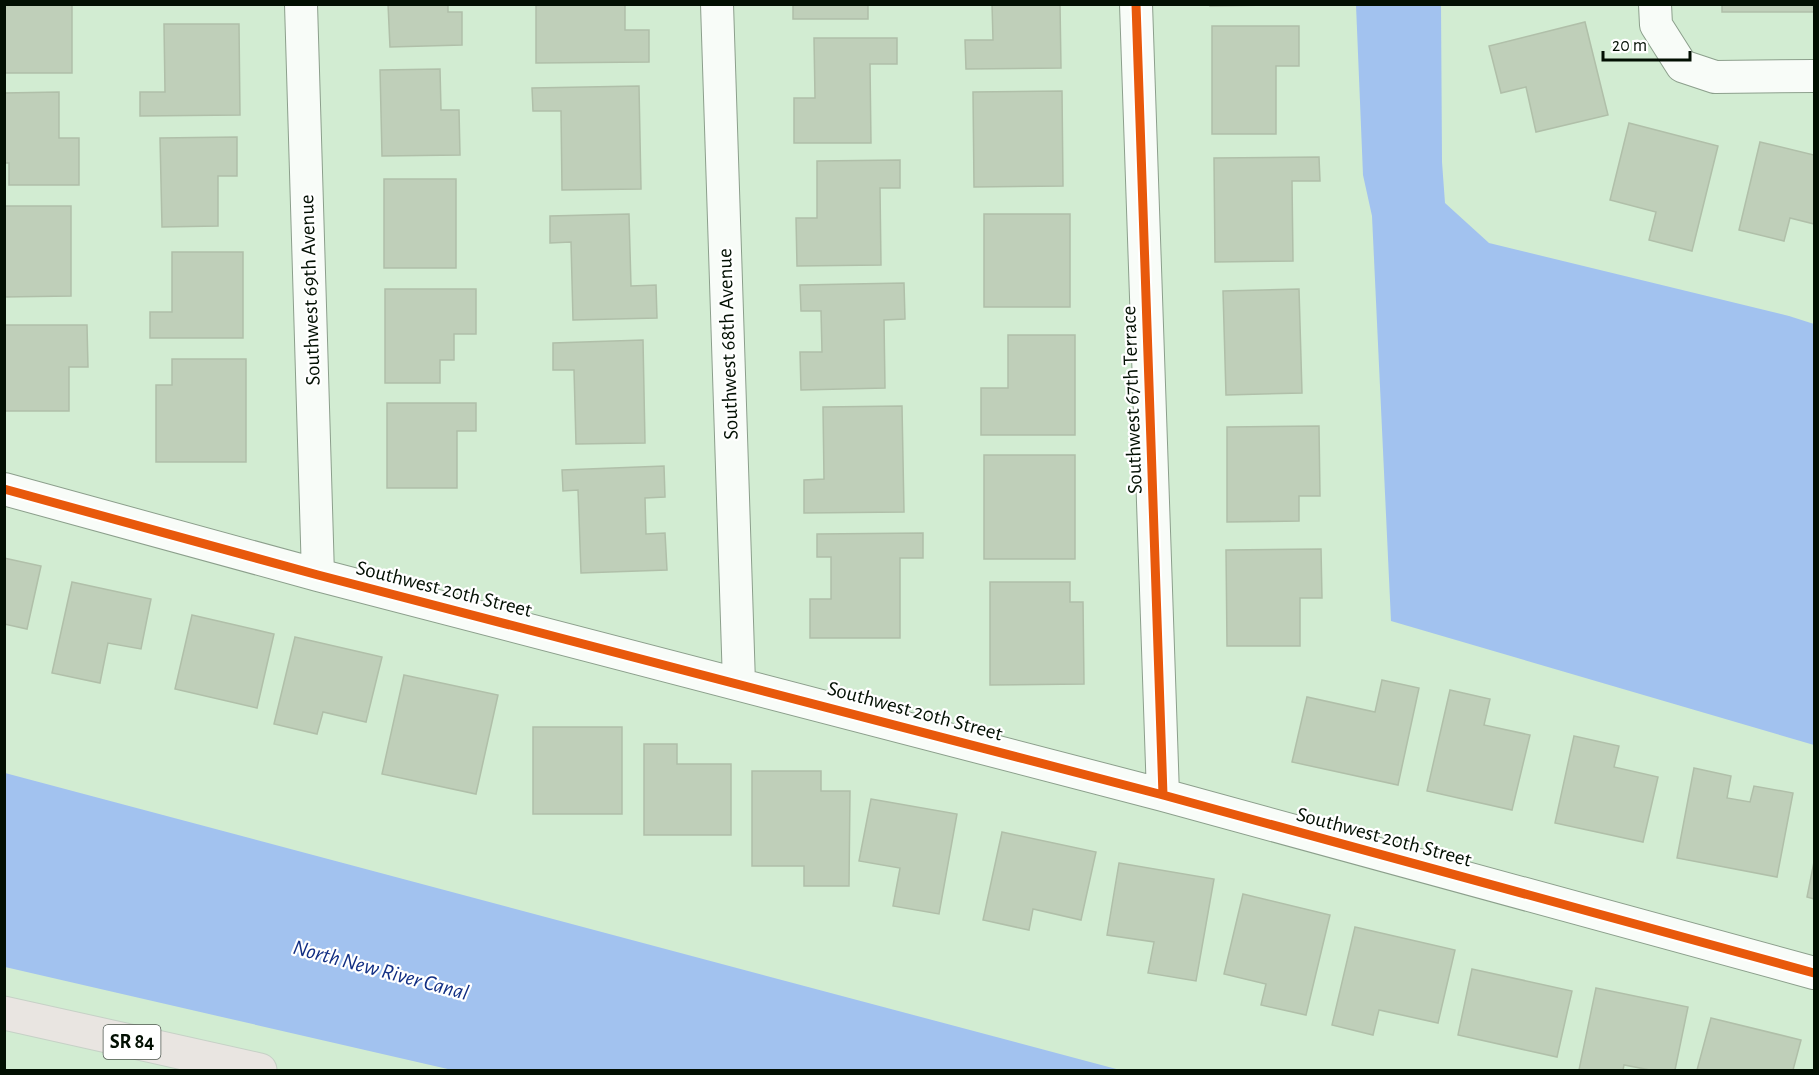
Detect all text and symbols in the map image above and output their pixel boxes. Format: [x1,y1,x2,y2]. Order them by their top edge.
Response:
scale bar [1603,24,1690,62]
text: 20 m [1612,37,1647,55]
street label: Southwest 69th Avenue [296,194,324,386]
street label: Southwest 68th Avenue [714,248,742,440]
street label: Southwest 67th Terrace [1118,306,1146,494]
street label: Southwest 20th Street [354,557,534,621]
street label: Southwest 20th Street [825,678,1005,745]
street label: Southwest 20th Street [1294,804,1474,871]
water label: North New River Canal [291,936,471,1004]
road number: SR 84 [104,1025,160,1059]

